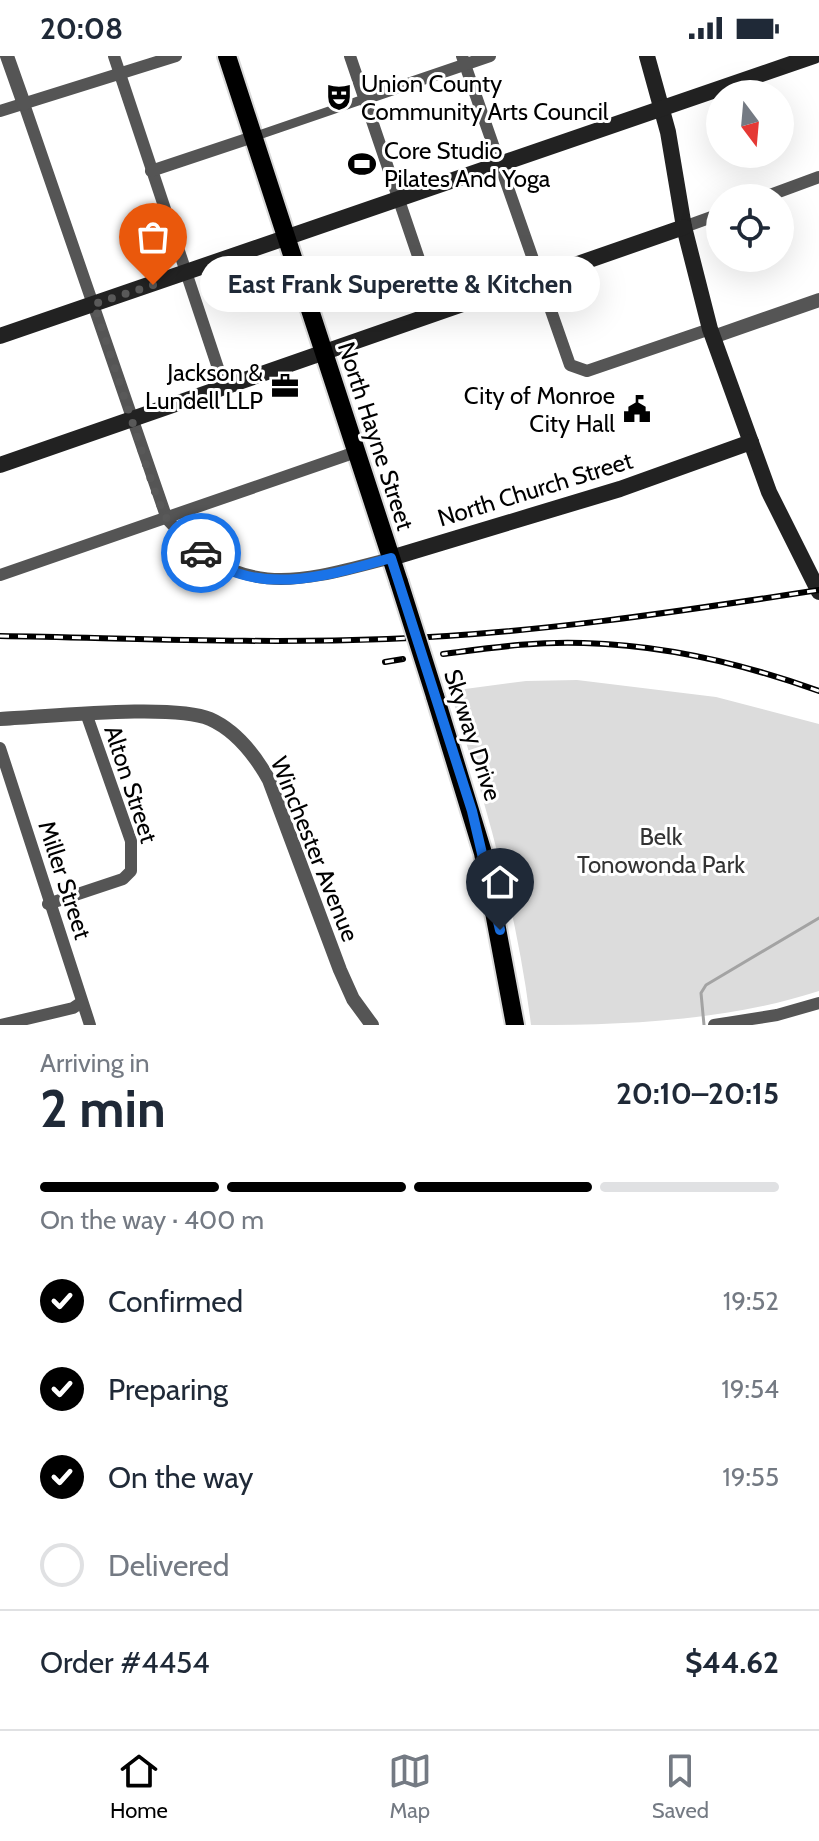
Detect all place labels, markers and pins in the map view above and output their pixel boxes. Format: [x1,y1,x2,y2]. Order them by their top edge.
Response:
place label: Union County Community Arts Council [361,69,609,126]
theatre icon: Union County Community Arts Council [324,82,354,112]
place label: Core Studio Pilates And Yoga [384,136,551,193]
sports icon: Core Studio Pilates And Yoga [347,149,377,179]
pin [119,203,187,285]
callout: East Frank Superette & Kitchen [201,257,601,313]
place label: Jackson & Lundell LLP [145,358,263,415]
office icon: Jackson & Lundell LLP [270,371,300,401]
place label: City of Monroe City Hall [464,381,615,438]
public building icon: City of Monroe City Hall [622,394,652,424]
pin [466,848,534,930]

